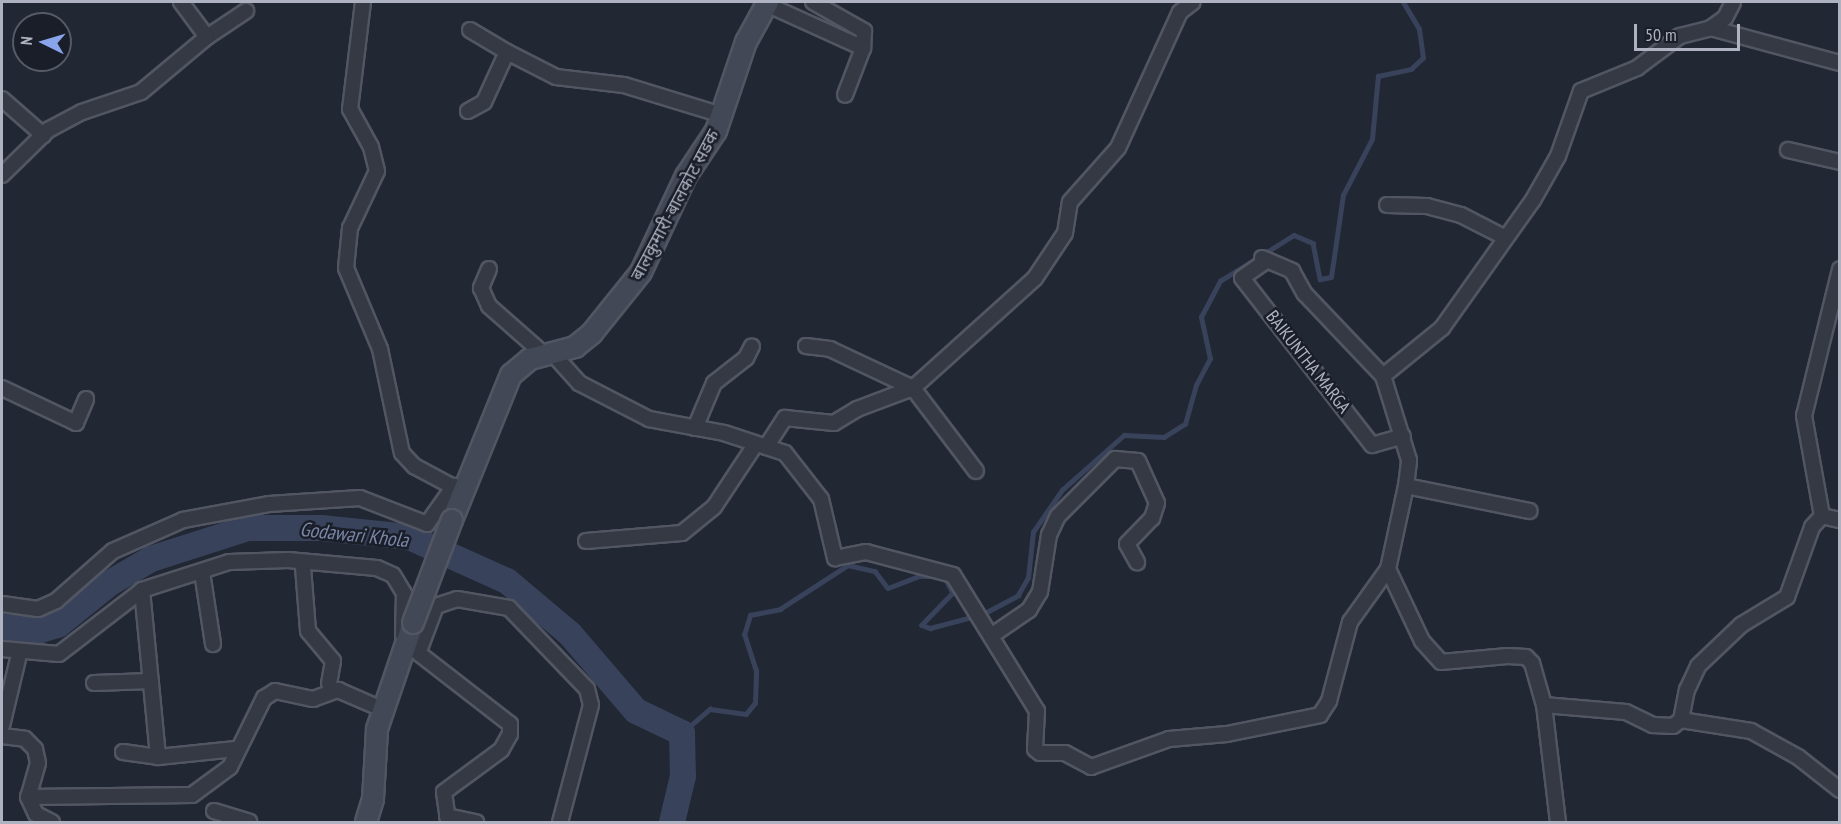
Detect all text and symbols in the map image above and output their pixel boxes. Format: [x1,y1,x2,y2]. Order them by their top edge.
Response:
north arrow [12,12,72,72]
scale bar [1637,12,1744,50]
text: 50 m [1645,23,1677,46]
text: N [16,35,36,46]
street label: बालकुमारी-बालकोट सडक [626,126,724,284]
street label: BAIKUNTHA MARGA [1261,306,1355,418]
water label: Godawari Khola [299,517,409,553]

